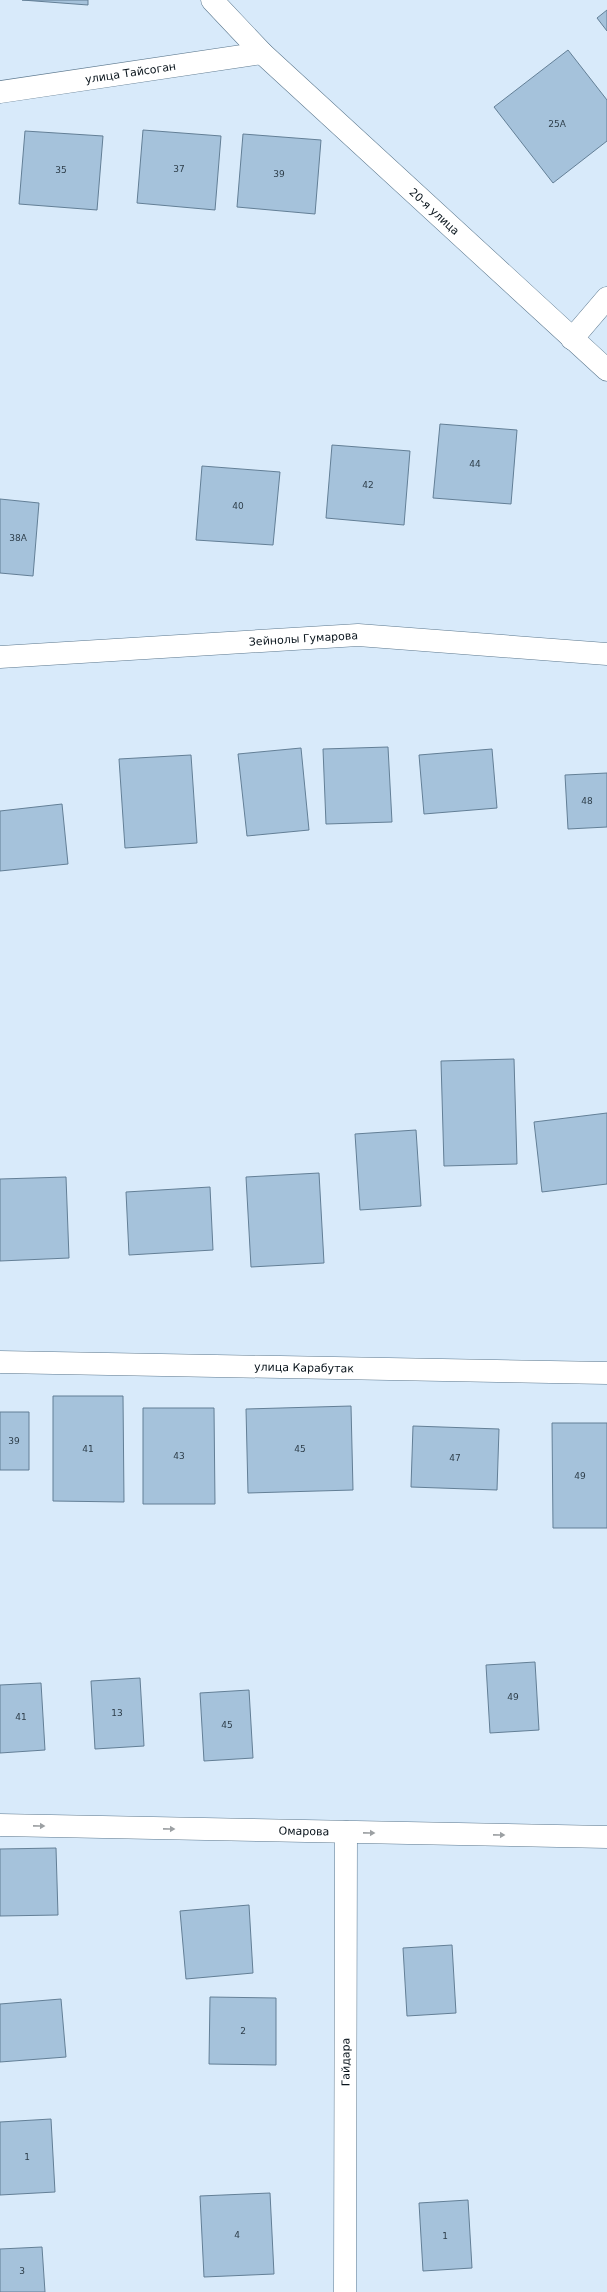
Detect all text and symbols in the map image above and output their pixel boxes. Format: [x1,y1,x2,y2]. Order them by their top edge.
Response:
street label: улица Тайсоган [84,60,177,86]
house number: 25А [548,119,567,129]
house number: 37 [173,164,185,174]
house number: 35 [55,165,67,175]
house number: 39 [273,169,285,179]
street label: 20-я улица [406,186,462,238]
house number: 44 [469,459,481,469]
house number: 42 [362,480,374,490]
house number: 40 [232,501,244,511]
house number: 38А [9,533,28,543]
street label: Зейнолы Гумарова [248,629,358,649]
house number: 48 [581,796,593,806]
street label: улица Карабутак [254,1361,354,1375]
house number: 39 [8,1436,20,1446]
house number: 41 [82,1444,94,1454]
house number: 45 [294,1444,306,1454]
house number: 43 [173,1451,185,1461]
house number: 47 [449,1453,461,1463]
house number: 49 [574,1471,586,1481]
house number: 49 [507,1692,519,1702]
house number: 13 [111,1708,123,1718]
house number: 41 [15,1712,27,1722]
house number: 45 [221,1720,233,1730]
one-way arrow [33,1823,46,1829]
street label: Омарова [278,1825,329,1839]
one-way arrow [163,1826,176,1832]
one-way arrow [363,1829,375,1836]
one-way arrow [493,1832,506,1838]
house number: 2 [240,2026,246,2036]
street label: Гайдара [339,2038,353,2086]
house number: 1 [24,2152,30,2162]
house number: 4 [234,2230,240,2240]
house number: 1 [442,2231,448,2241]
house number: 3 [19,2266,25,2276]

